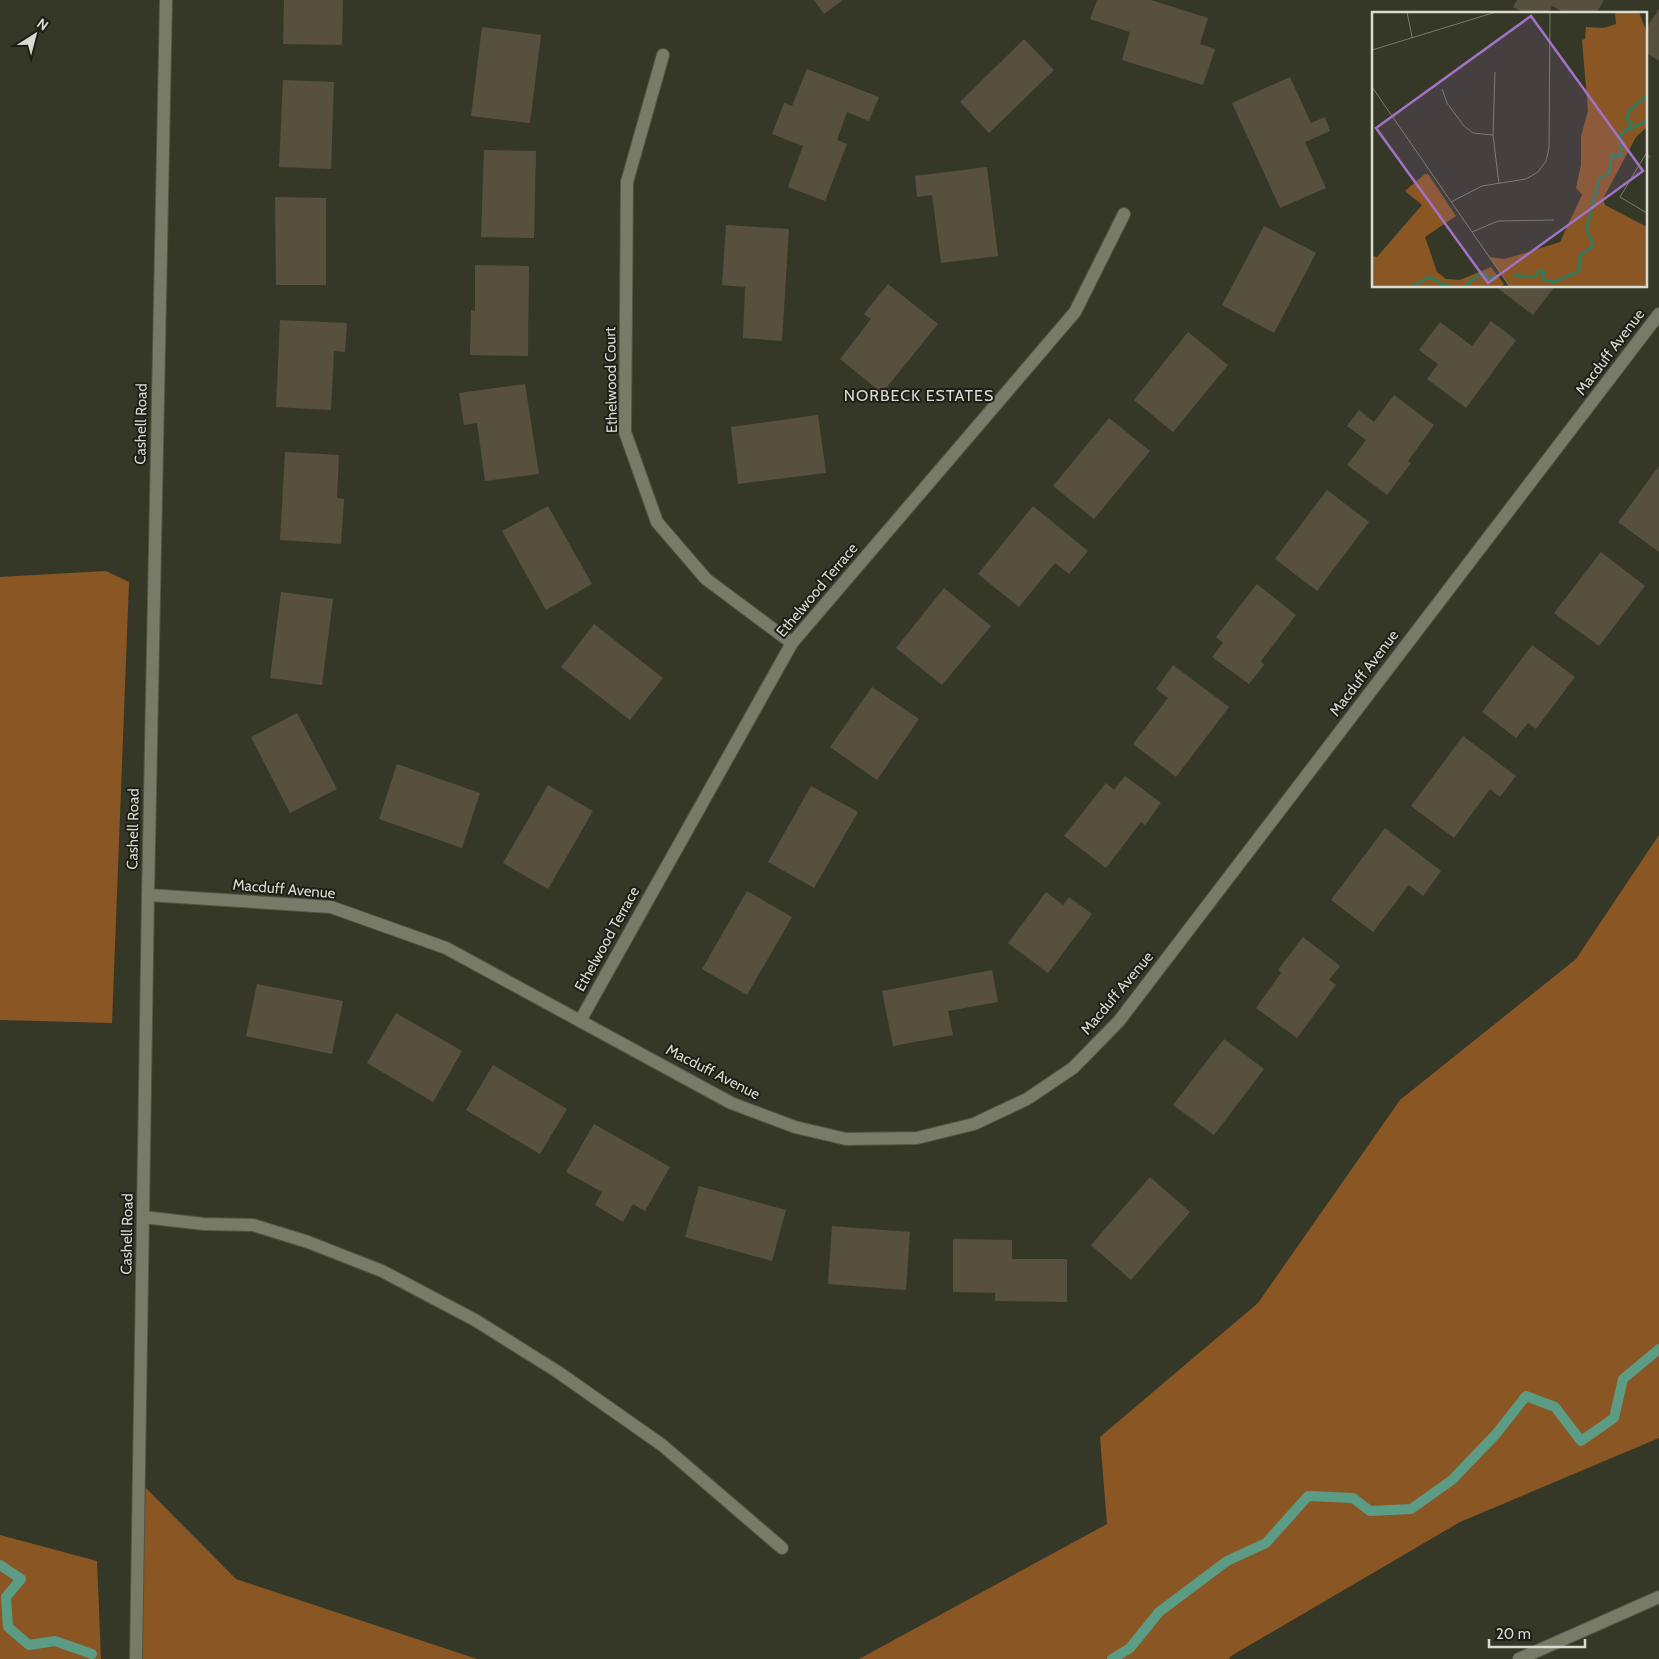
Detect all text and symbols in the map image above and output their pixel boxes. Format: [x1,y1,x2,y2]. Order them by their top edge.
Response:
north arrow [10,10,60,60]
inset map [1372,12,1646,288]
text: N [33,14,52,35]
street label: Macduff Avenue [1572,305,1648,399]
street label: Ethelwood Court [601,327,621,433]
street label: Cashell Road [131,383,151,465]
district label: NORBECK ESTATES [844,386,994,405]
street label: Ethelwood Terrace [773,539,862,641]
street label: Macduff Avenue [1326,626,1402,720]
street label: Cashell Road [123,788,143,870]
street label: Macduff Avenue [232,876,336,902]
street label: Ethelwood Terrace [571,883,643,994]
street label: Macduff Avenue [1077,948,1157,1038]
street label: Macduff Avenue [663,1041,763,1104]
street label: Cashell Road [117,1193,137,1275]
scale bar [1489,1616,1585,1648]
text: 20 m [1496,1625,1531,1643]

